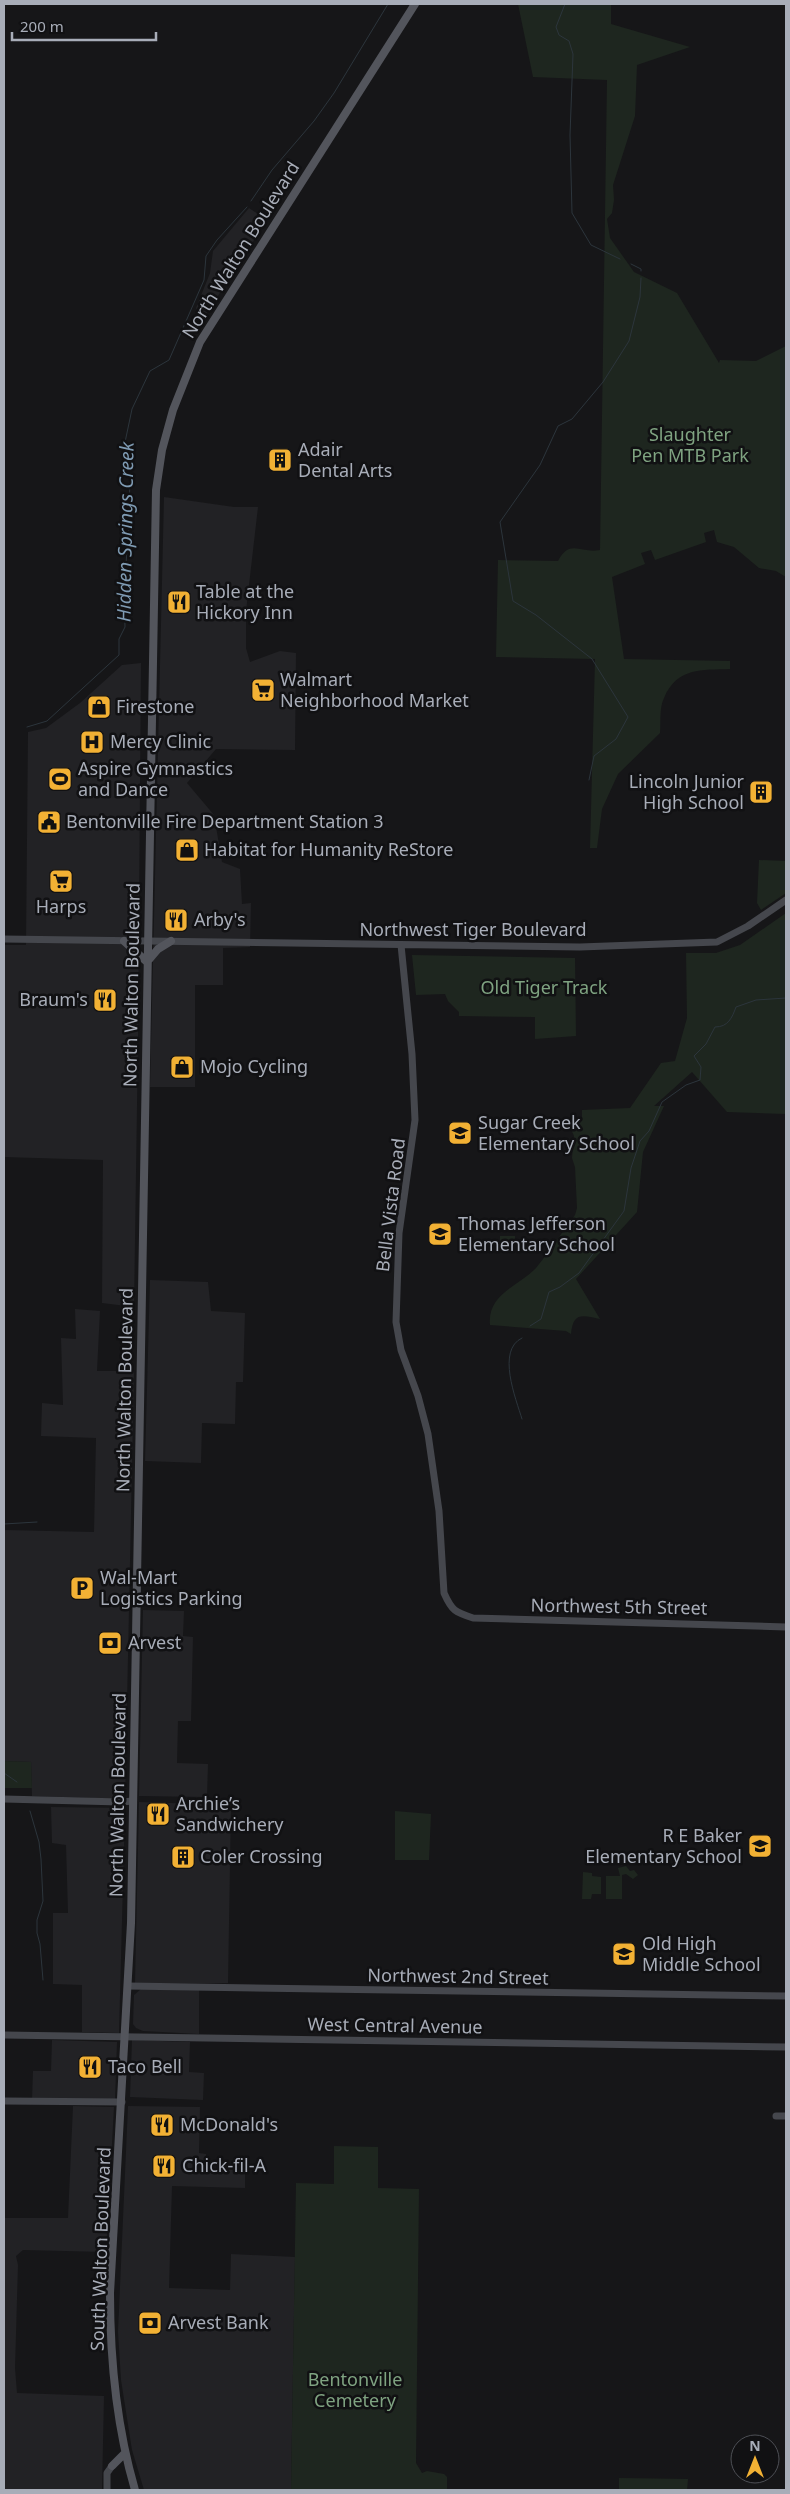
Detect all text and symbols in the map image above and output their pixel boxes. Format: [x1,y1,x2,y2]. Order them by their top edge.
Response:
scale bar [12,10,156,42]
text: 200 m [20,16,64,36]
street label: North Walton Boulevard [176,157,304,342]
park label: Slaughter Pen MTB Park [631,422,749,467]
place label: Adair Dental Arts [298,437,392,482]
water label: Hidden Springs Creek [110,441,140,622]
building icon: Adair Dental Arts [267,447,293,473]
place label: Table at the Hickory Inn [196,579,294,624]
restaurant icon: Table at the Hickory Inn [166,589,192,615]
place label: Walmart Neighborhood Market [280,667,469,712]
supermarket icon: Walmart Neighborhood Market [250,677,276,703]
shop icon: Firestone [86,694,112,720]
place label: Firestone [116,694,195,718]
hospital icon: Mercy Clinic [79,729,105,755]
place label: Mercy Clinic [110,729,211,753]
place label: Aspire Gymnastics and Dance [78,756,233,801]
sports icon: Aspire Gymnastics and Dance [47,766,73,792]
place label: Lincoln Junior High School [629,769,745,814]
building icon: Lincoln Junior High School [748,779,774,805]
public building icon: Bentonville Fire Department Station 3 [36,809,62,835]
place label: Bentonville Fire Department Station 3 [66,809,384,833]
shop icon: Habitat for Humanity ReStore [174,837,200,863]
place label: Habitat for Humanity ReStore [204,837,453,861]
supermarket icon: Harps [48,868,74,894]
street label: North Walton Boulevard [117,883,145,1087]
place label: Harps [36,894,86,918]
restaurant icon: Arby's [163,907,189,933]
place label: Arby's [194,907,246,931]
street label: Northwest Tiger Boulevard [359,917,587,941]
park label: Old Tiger Track [481,975,608,999]
place label: Braum's [19,987,88,1011]
restaurant icon: Braum's [92,987,118,1013]
shop icon: Mojo Cycling [169,1054,195,1080]
place label: Mojo Cycling [200,1054,308,1078]
place label: Sugar Creek Elementary School [478,1110,635,1155]
school or university icon: Sugar Creek Elementary School [447,1120,473,1146]
street label: Bella Vista Road [370,1137,410,1273]
place label: Thomas Jefferson Elementary School [458,1211,615,1256]
school or university icon: Thomas Jefferson Elementary School [427,1221,453,1247]
street label: North Walton Boulevard [110,1288,138,1492]
place label: Wal-Mart Logistics Parking [100,1565,243,1610]
parking icon: Wal-Mart Logistics Parking [69,1575,95,1601]
street label: Northwest 5th Street [531,1592,708,1620]
bank icon: Arvest [97,1630,123,1656]
place label: Arvest [128,1630,182,1654]
street label: North Walton Boulevard [103,1693,131,1897]
place label: Archie’s Sandwichery [176,1791,284,1836]
restaurant icon: Archie’s Sandwichery [145,1801,171,1827]
place label: R E Baker Elementary School [585,1823,743,1868]
school or university icon: R E Baker Elementary School [747,1833,773,1859]
building icon: Coler Crossing [170,1844,196,1870]
place label: Coler Crossing [200,1844,323,1868]
place label: Old High Middle School [642,1931,761,1976]
school or university icon: Old High Middle School [611,1941,637,1967]
street label: Northwest 2nd Street [367,1962,549,1990]
street label: West Central Avenue [307,2011,483,2039]
restaurant icon: Taco Bell [77,2054,103,2080]
place label: Taco Bell [108,2054,182,2078]
restaurant icon: McDonald's [149,2112,175,2138]
place label: McDonald's [180,2112,278,2136]
street label: South Walton Boulevard [84,2147,116,2351]
restaurant icon: Chick-fil-A [151,2153,177,2179]
place label: Chick-fil-A [182,2153,266,2177]
bank icon: Arvest Bank [137,2310,163,2336]
place label: Arvest Bank [168,2310,269,2334]
park label: Bentonville Cemetery [308,2367,402,2412]
north arrow [730,2434,780,2484]
text: N [749,2436,761,2455]

